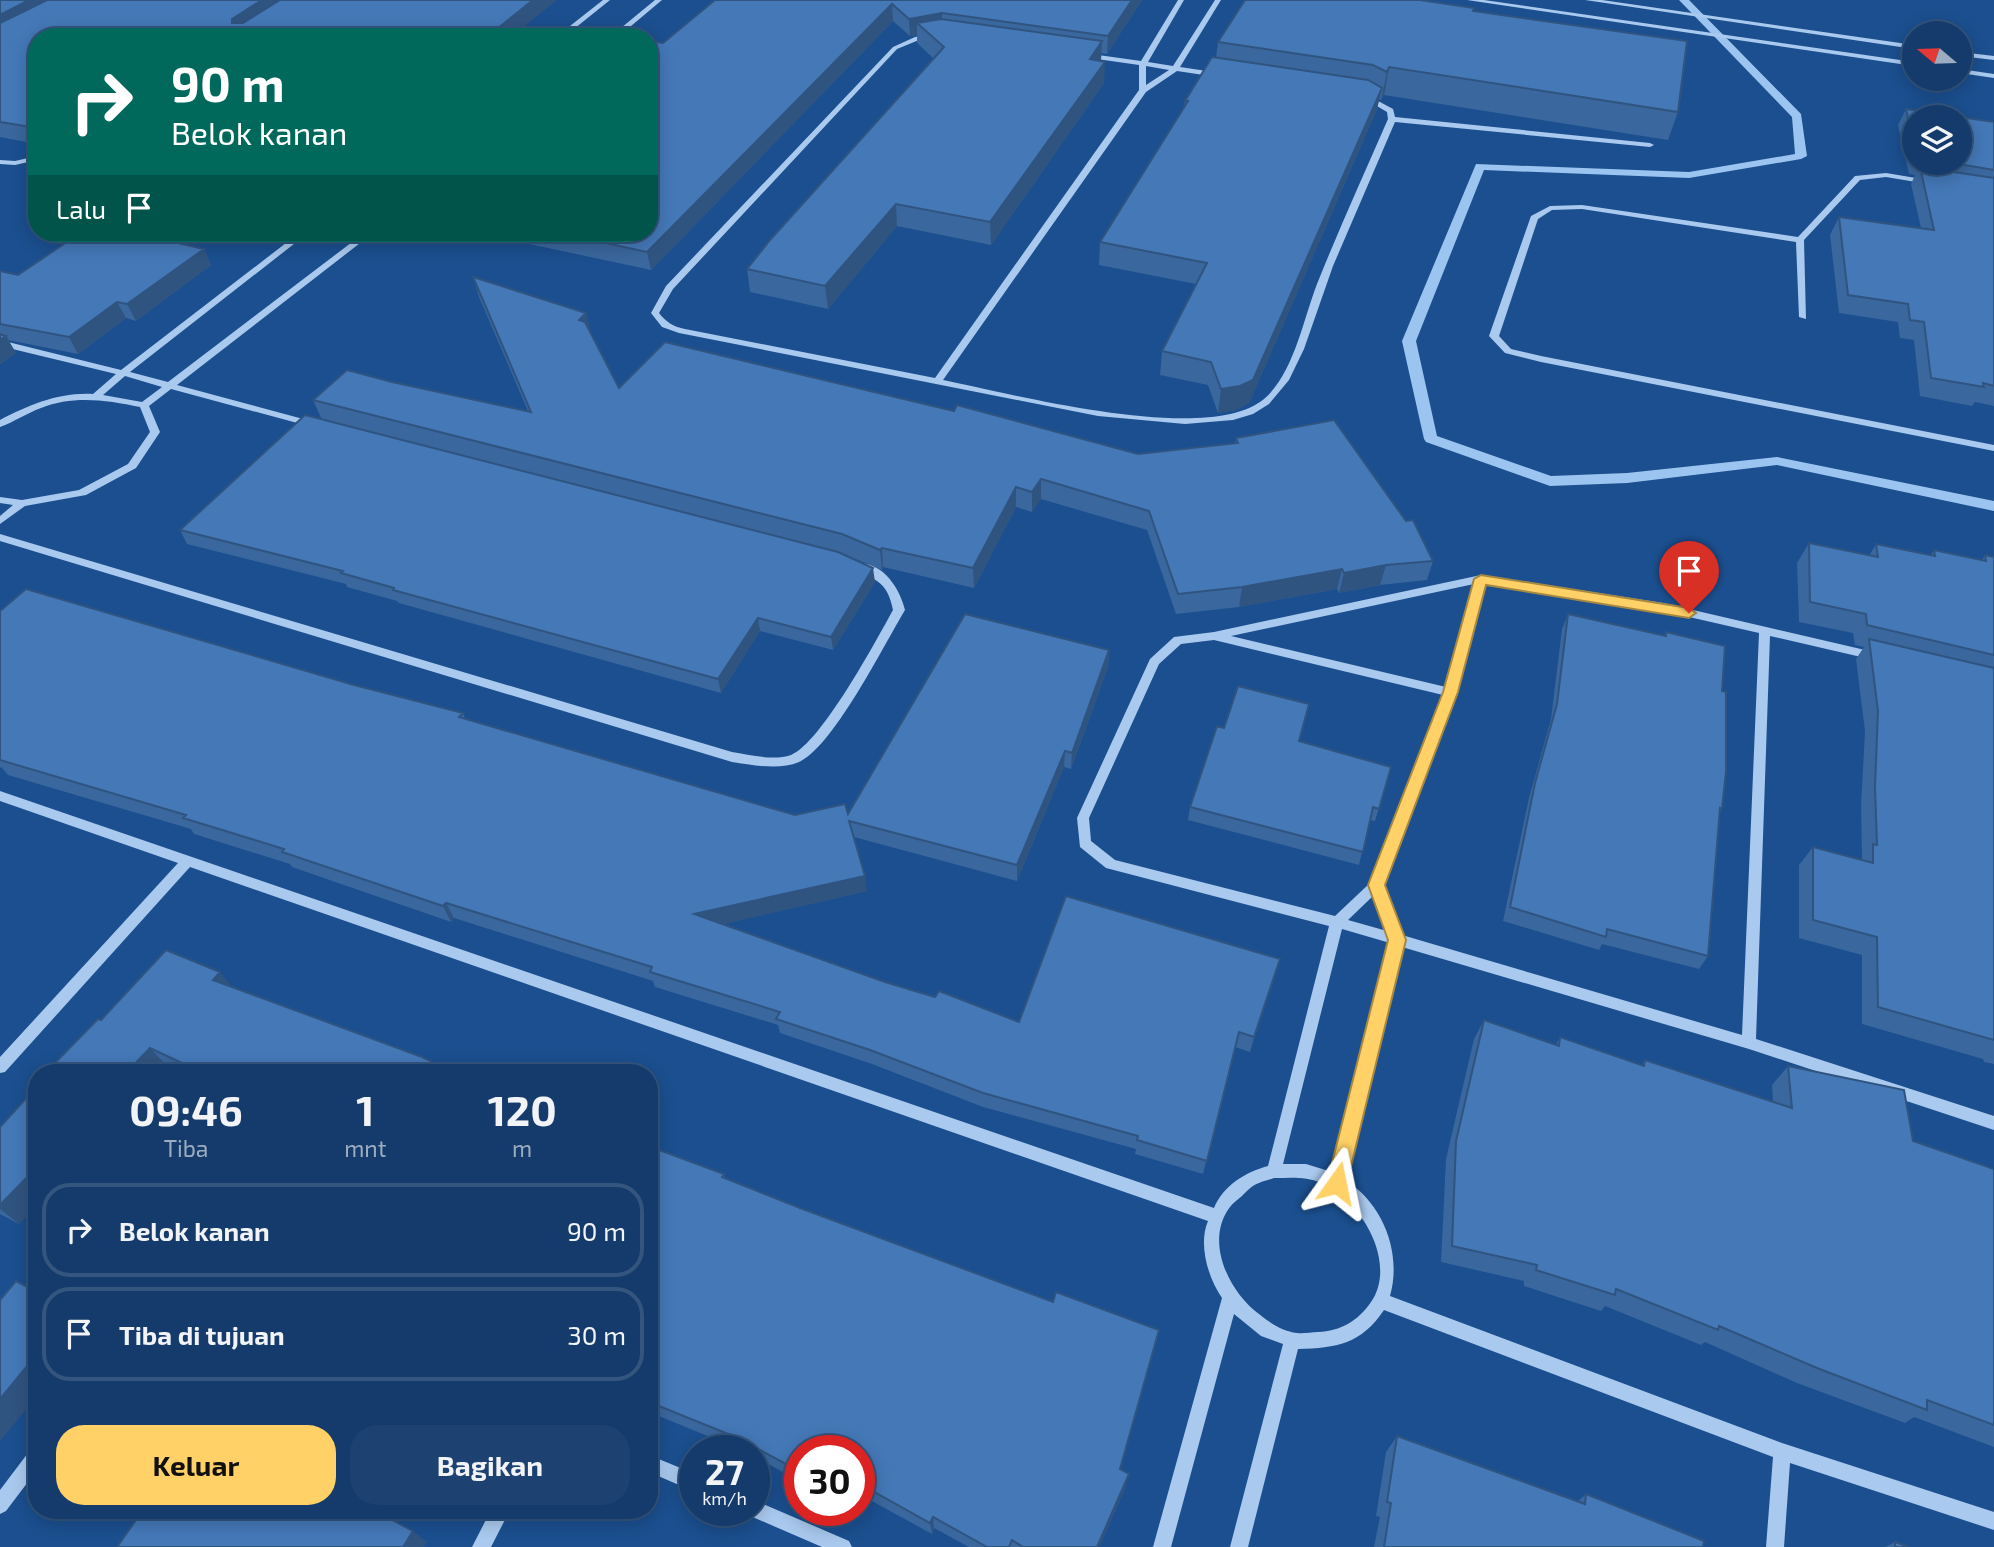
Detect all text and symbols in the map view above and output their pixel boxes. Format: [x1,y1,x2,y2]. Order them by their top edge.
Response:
north arrow [1902,21,1972,91]
map controls [1902,21,1972,175]
text: 90 m [171,53,285,112]
icon: right [56,56,147,147]
button: layers [1902,105,1972,175]
text: Belok kanan [171,113,347,151]
icon: arrive [120,189,158,227]
text: Lalu [56,193,106,224]
pin [1659,541,1719,613]
icon: arrive [1670,552,1708,590]
text: 09:46 [129,1084,243,1134]
text: 1 [356,1084,374,1134]
text: 120 [488,1084,557,1134]
text: Tiba [164,1134,208,1162]
text: mnt [344,1134,386,1162]
text: m [512,1134,532,1162]
position arrow [1300,1146,1374,1220]
icon: right [60,1211,98,1249]
text: Belok kanan [119,1215,270,1246]
text: 90 m [567,1215,626,1246]
icon: arrive [60,1315,98,1353]
text: Tiba di tujuan [119,1319,285,1350]
text: 30 m [567,1319,626,1350]
button: Keluar [56,1425,336,1505]
button: Bagikan [350,1425,630,1505]
speed limit sign: 30 [784,1435,875,1526]
text: 27 [705,1450,744,1492]
text: km/h [702,1487,747,1509]

